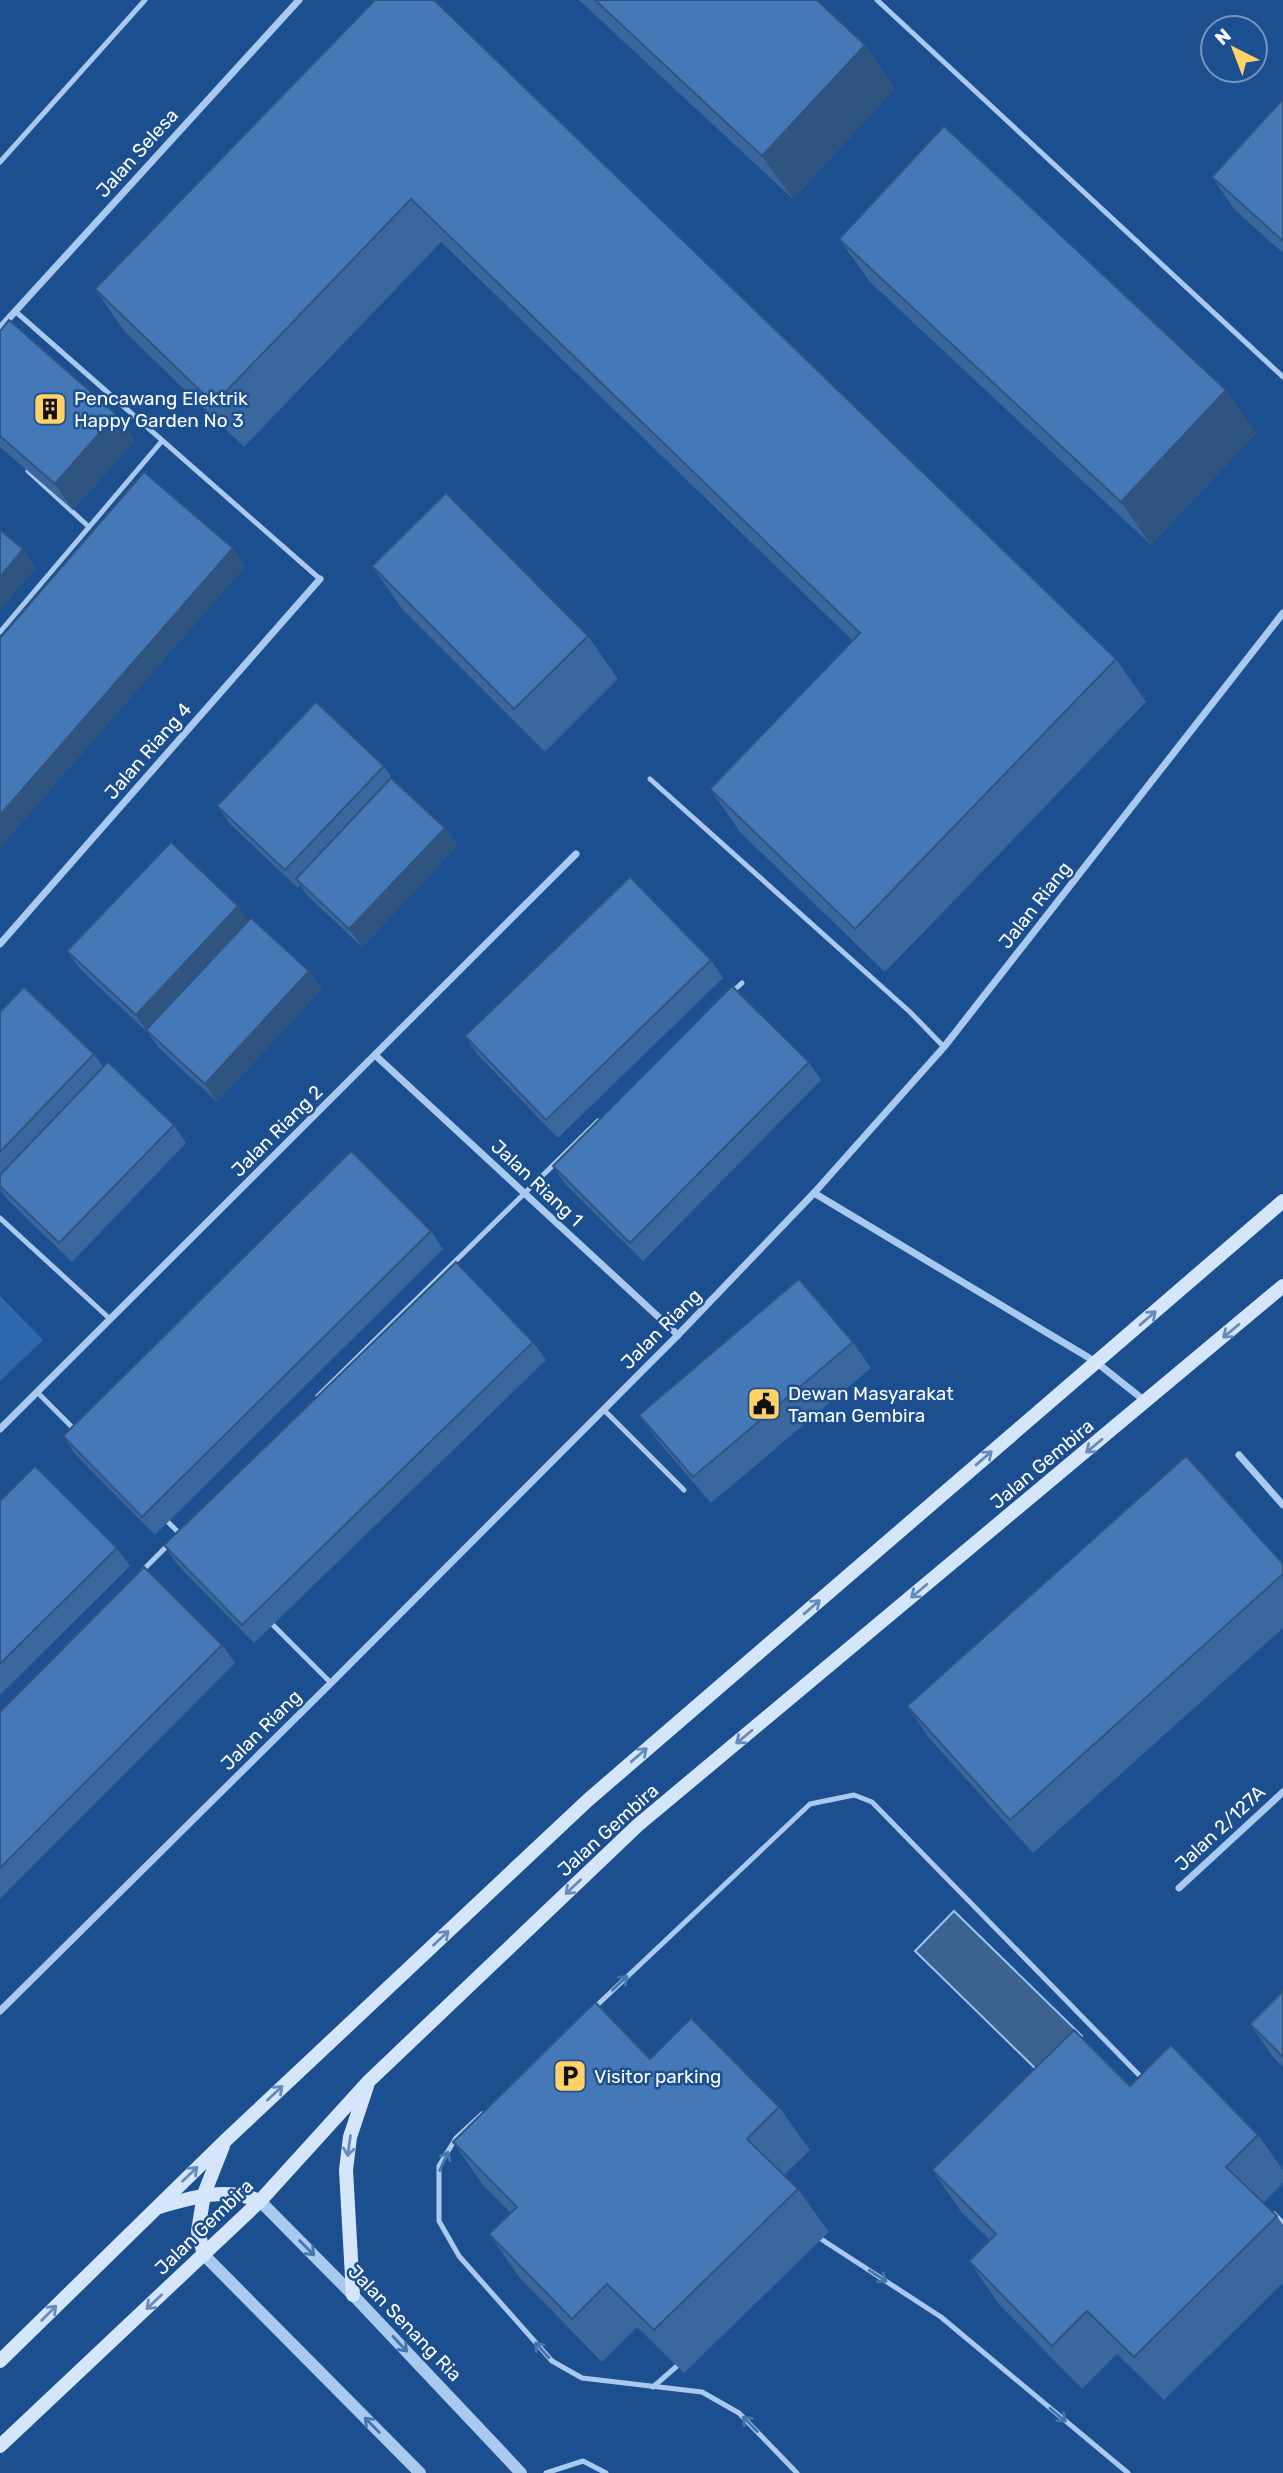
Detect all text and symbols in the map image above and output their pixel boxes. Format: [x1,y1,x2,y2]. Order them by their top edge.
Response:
north arrow [1199,14,1269,84]
text: N [1210,24,1236,50]
street label: Jalan Selesa [91,104,183,202]
place label: Pencawang Elektrik Happy Garden No 3 [74,387,248,432]
building icon: Pencawang Elektrik Happy Garden No 3 [31,390,69,428]
street label: Jalan Riang 4 [100,698,196,804]
street label: Jalan Riang [994,857,1076,953]
street label: Jalan Riang 2 [226,1080,328,1182]
street label: Jalan Riang 1 [486,1135,588,1231]
street label: Jalan Riang [616,1284,706,1374]
one-way arrow [1138,1310,1156,1326]
one-way arrow [1222,1322,1240,1338]
place label: Dewan Masyarakat Taman Gembira [788,1382,954,1427]
public building icon: Dewan Masyarakat Taman Gembira [745,1385,783,1423]
street label: Jalan Gembira [986,1414,1098,1514]
one-way arrow [1085,1438,1103,1454]
one-way arrow [975,1450,993,1466]
one-way arrow [910,1584,928,1599]
one-way arrow [803,1599,821,1615]
street label: Jalan Riang [216,1685,306,1775]
one-way arrow [735,1729,753,1745]
one-way arrow [630,1747,648,1763]
street label: Jalan Gembira [553,1779,663,1881]
street label: Jalan 2/127A [1170,1780,1270,1876]
one-way arrow [565,1878,582,1895]
one-way arrow [432,1929,449,1946]
one-way arrow [611,1975,628,1992]
parking icon: Visitor parking [551,2057,589,2095]
place label: Visitor parking [594,2065,721,2088]
one-way arrow [266,2085,283,2102]
one-way arrow [343,2135,356,2157]
one-way arrow [438,2151,451,2172]
one-way arrow [181,2166,198,2183]
street label: Jalan Gembira [150,2174,258,2280]
one-way arrow [298,2239,315,2256]
street label: Jalan Senang Ria [344,2260,466,2386]
one-way arrow [868,2269,887,2284]
one-way arrow [146,2293,163,2310]
one-way arrow [40,2304,57,2321]
one-way arrow [391,2336,408,2353]
one-way arrow [534,2342,551,2359]
one-way arrow [1049,2407,1067,2423]
one-way arrow [363,2416,380,2433]
one-way arrow [741,2416,758,2433]

